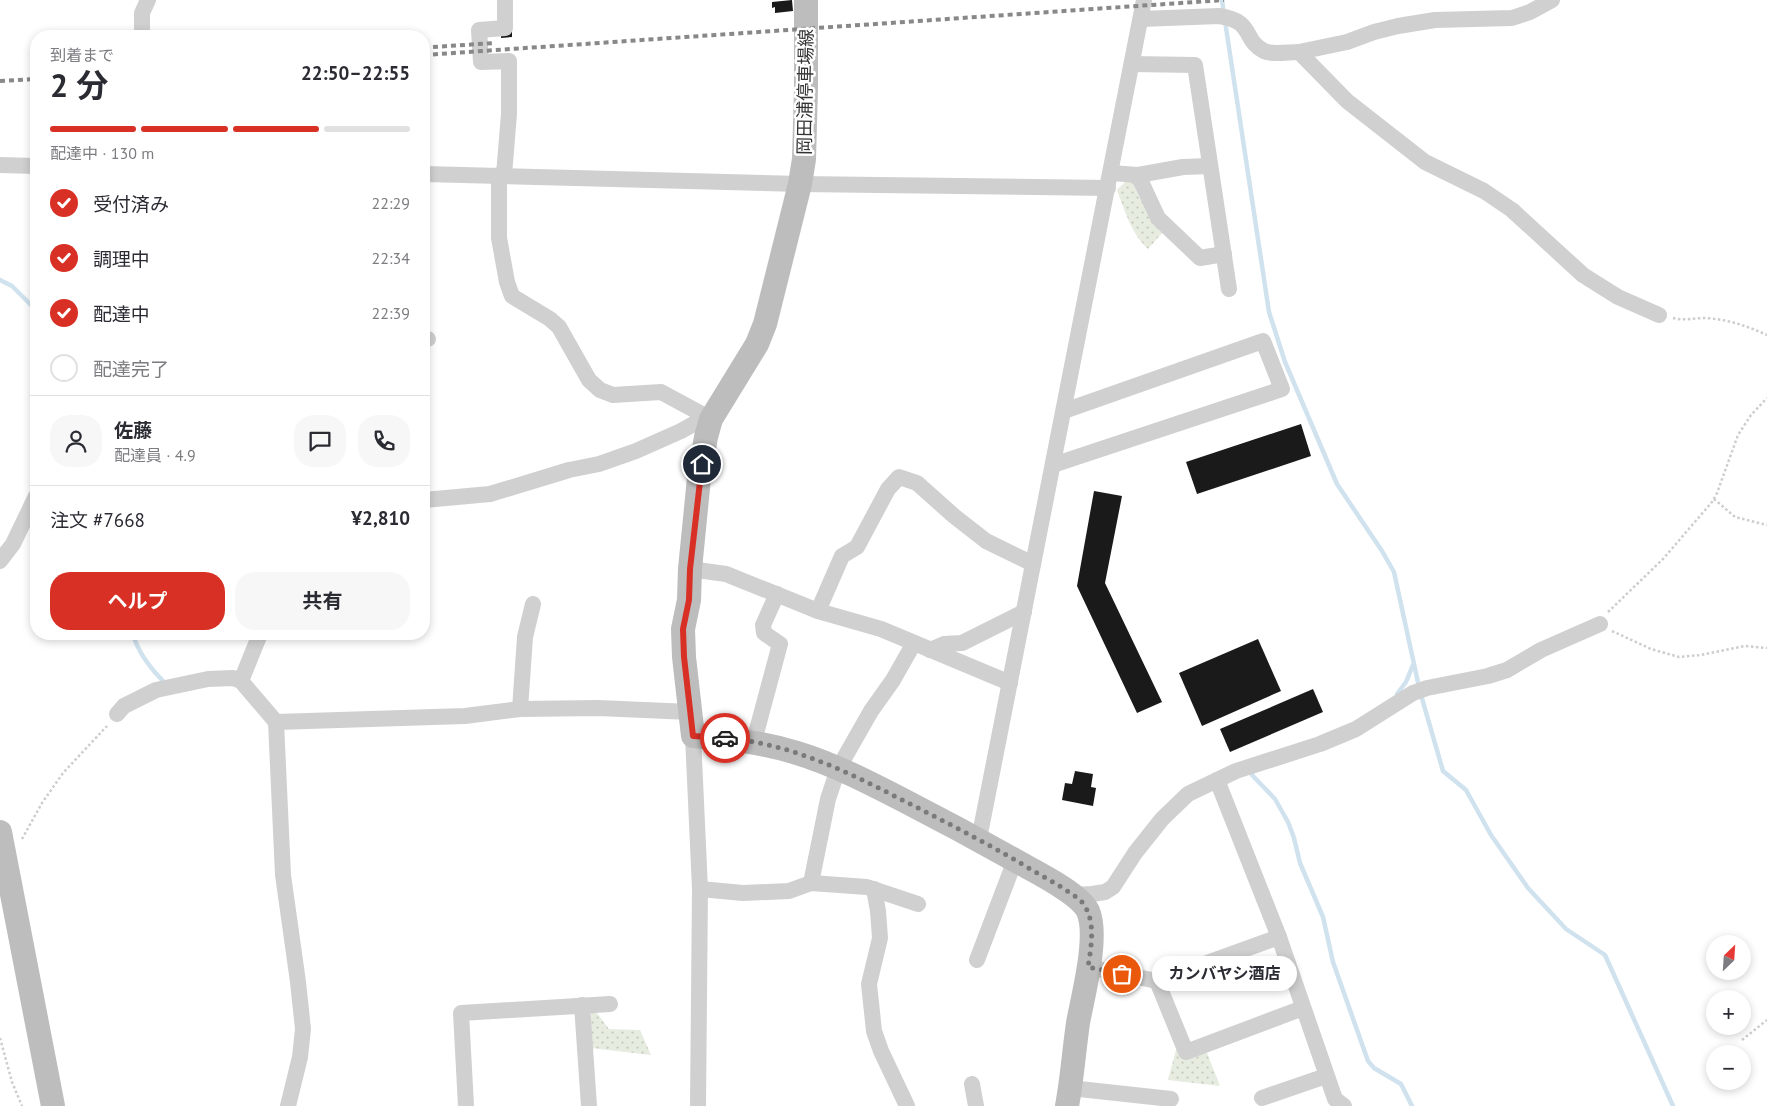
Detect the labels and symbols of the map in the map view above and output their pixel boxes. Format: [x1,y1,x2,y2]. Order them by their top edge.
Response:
street label: 岡田浦停車場線 [792,29,818,155]
pin [681,443,723,485]
courier [700,713,750,763]
north arrow [1706,935,1751,980]
pin [1101,953,1143,995]
callout: カンバヤシ酒店 [1152,956,1297,992]

